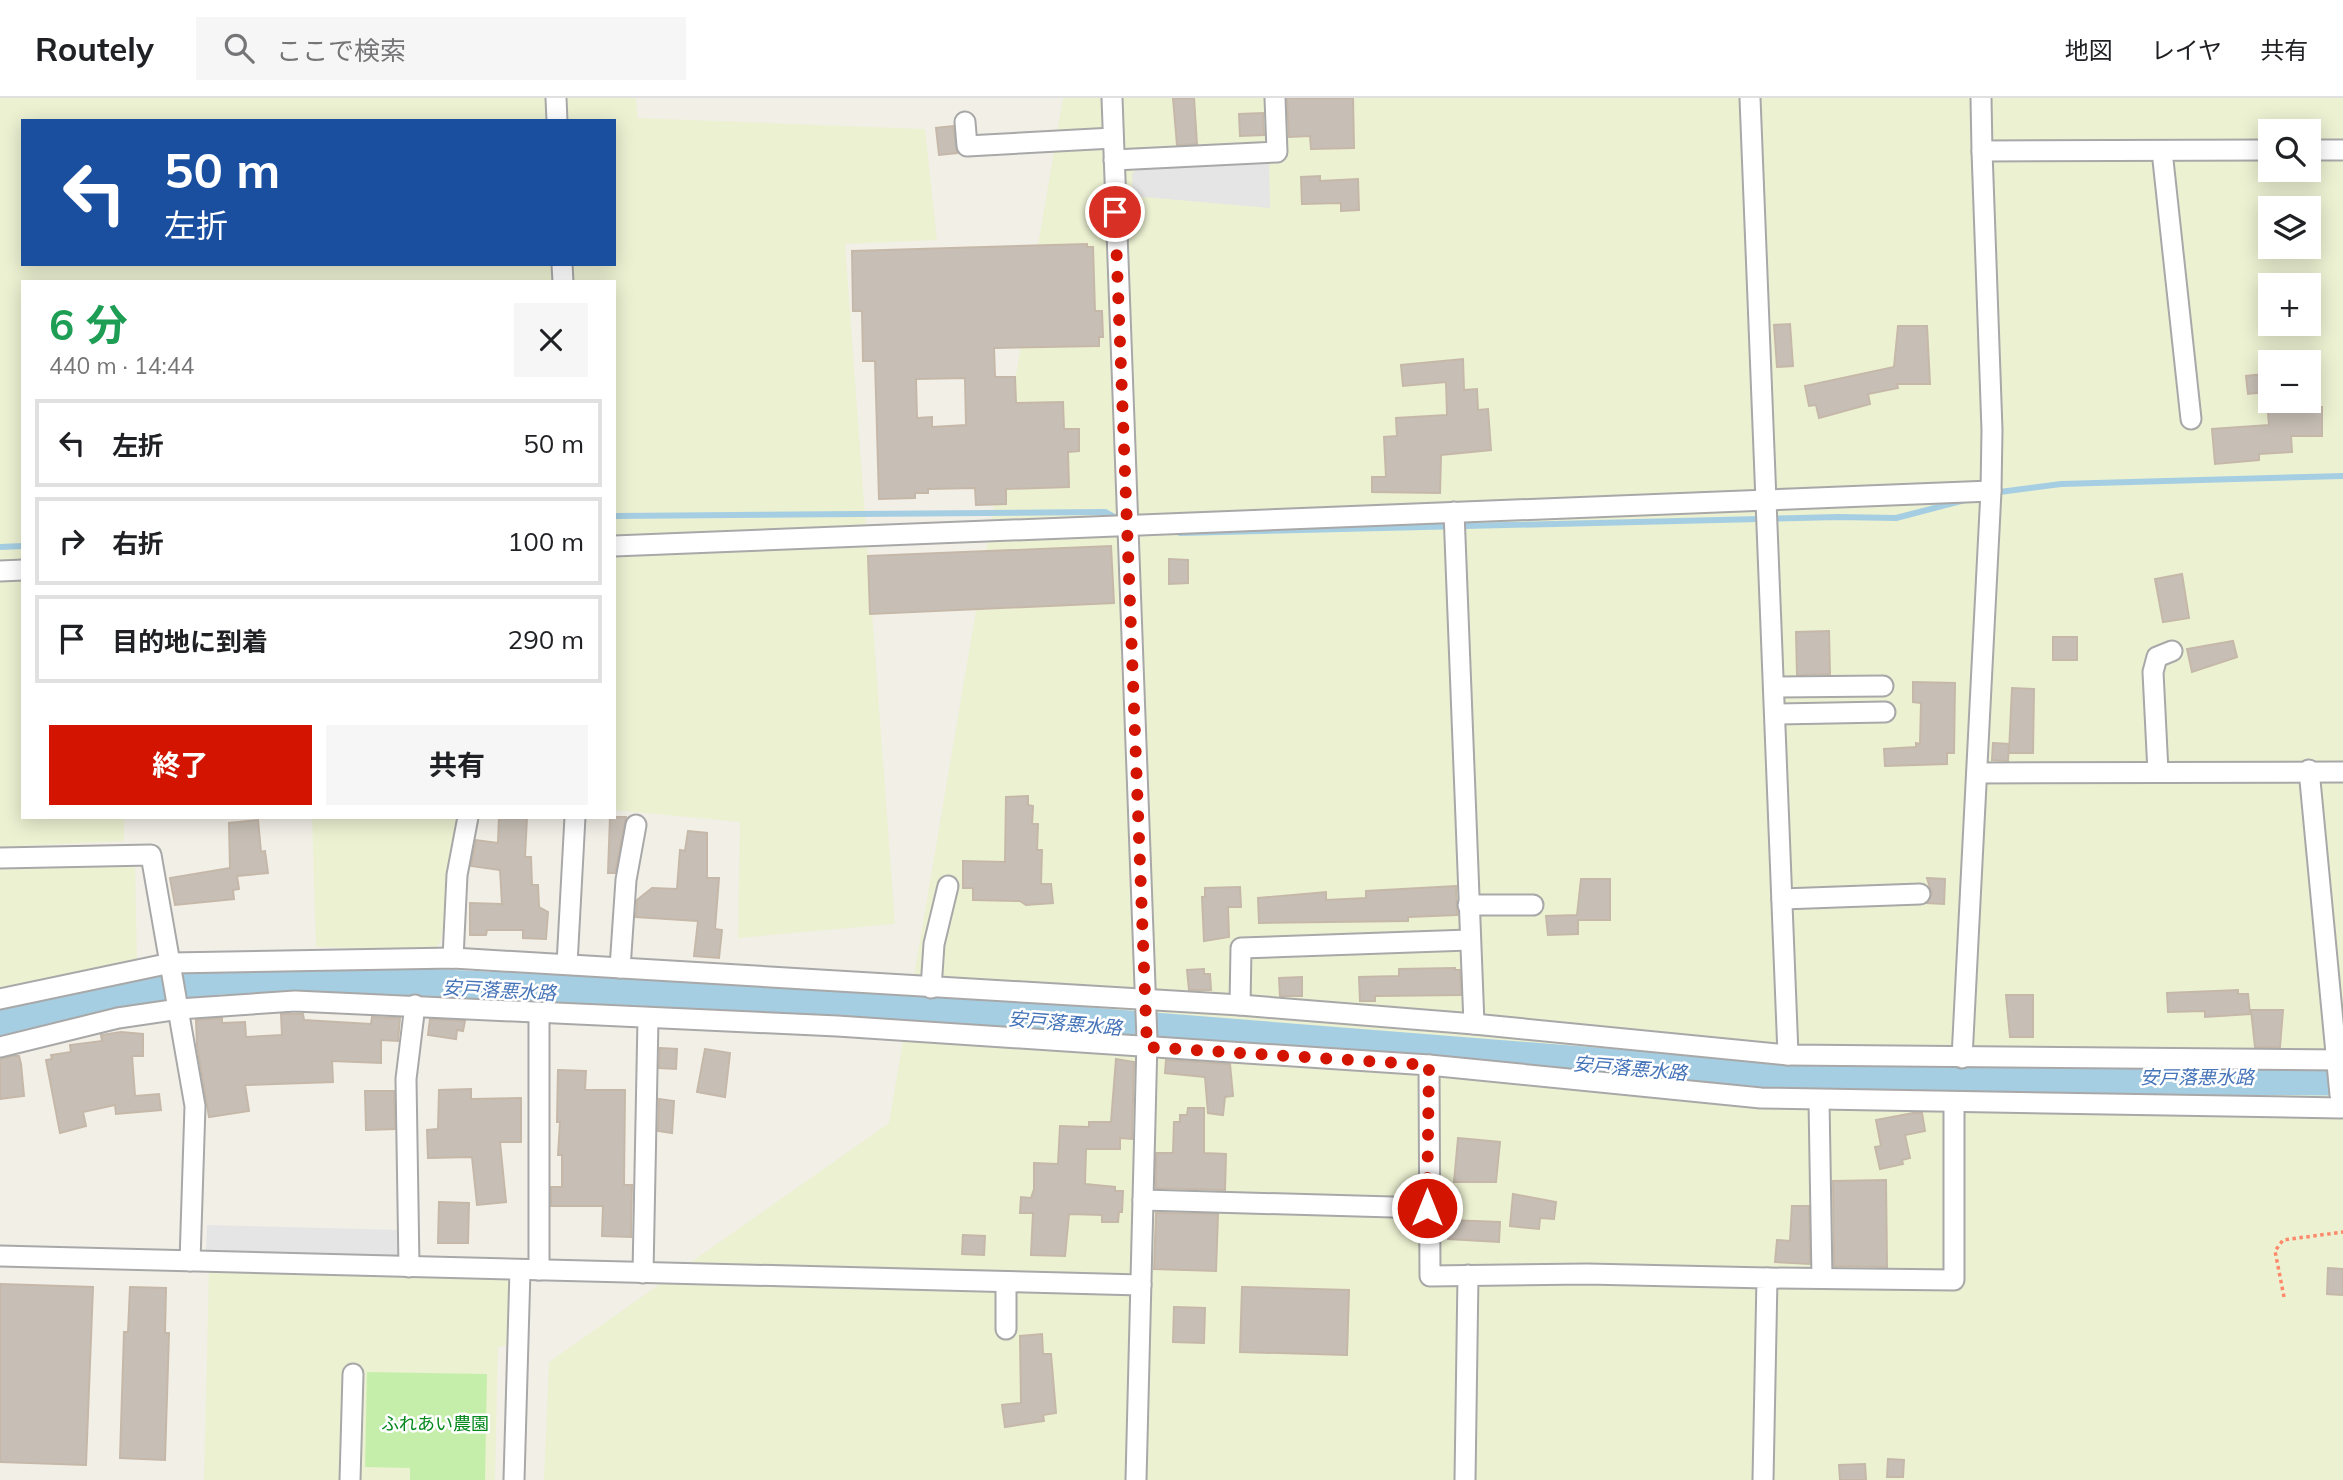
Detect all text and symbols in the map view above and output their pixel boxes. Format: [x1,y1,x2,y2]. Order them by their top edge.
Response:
search box [196,17,686,80]
text: Routely [35,28,154,69]
icon: search [220,29,258,67]
text: ここで検索 [276,34,406,67]
text: 地図 [2065,35,2113,65]
text: レイヤ [2151,35,2222,65]
text: 共有 [2260,35,2308,65]
map controls [2258,119,2321,413]
button: search [2258,119,2321,182]
text: 50 m [164,139,280,200]
icon: left [49,147,140,238]
pin [1085,182,1145,242]
icon: arrive [1096,193,1134,231]
button: layers [2258,196,2321,259]
text: 左折 [164,205,228,245]
button: + [2258,273,2321,336]
text: 6 分 [49,298,128,351]
button: close [514,303,588,377]
button: − [2258,350,2321,413]
text: 440 m · 14:44 [49,351,194,380]
icon: left [53,424,91,462]
text: 50 m [523,427,584,460]
text: 左折 [112,429,164,462]
icon: right [53,522,91,560]
text: 100 m [508,525,584,558]
text: 右折 [112,527,164,560]
icon: arrive [53,620,91,658]
text: 290 m [508,623,584,656]
text: 目的地に到着 [112,625,268,658]
button: 終了 [49,725,312,805]
button: 共有 [326,725,588,805]
water label: 安戸落悪水路 [441,975,559,1005]
water label: 安戸落悪水路 [1007,1006,1125,1040]
water label: 安戸落悪水路 [1572,1051,1690,1085]
water label: 安戸落悪水路 [2140,1065,2256,1089]
position arrow [1390,1171,1464,1245]
park label: ふれあい農園 [381,1412,489,1435]

